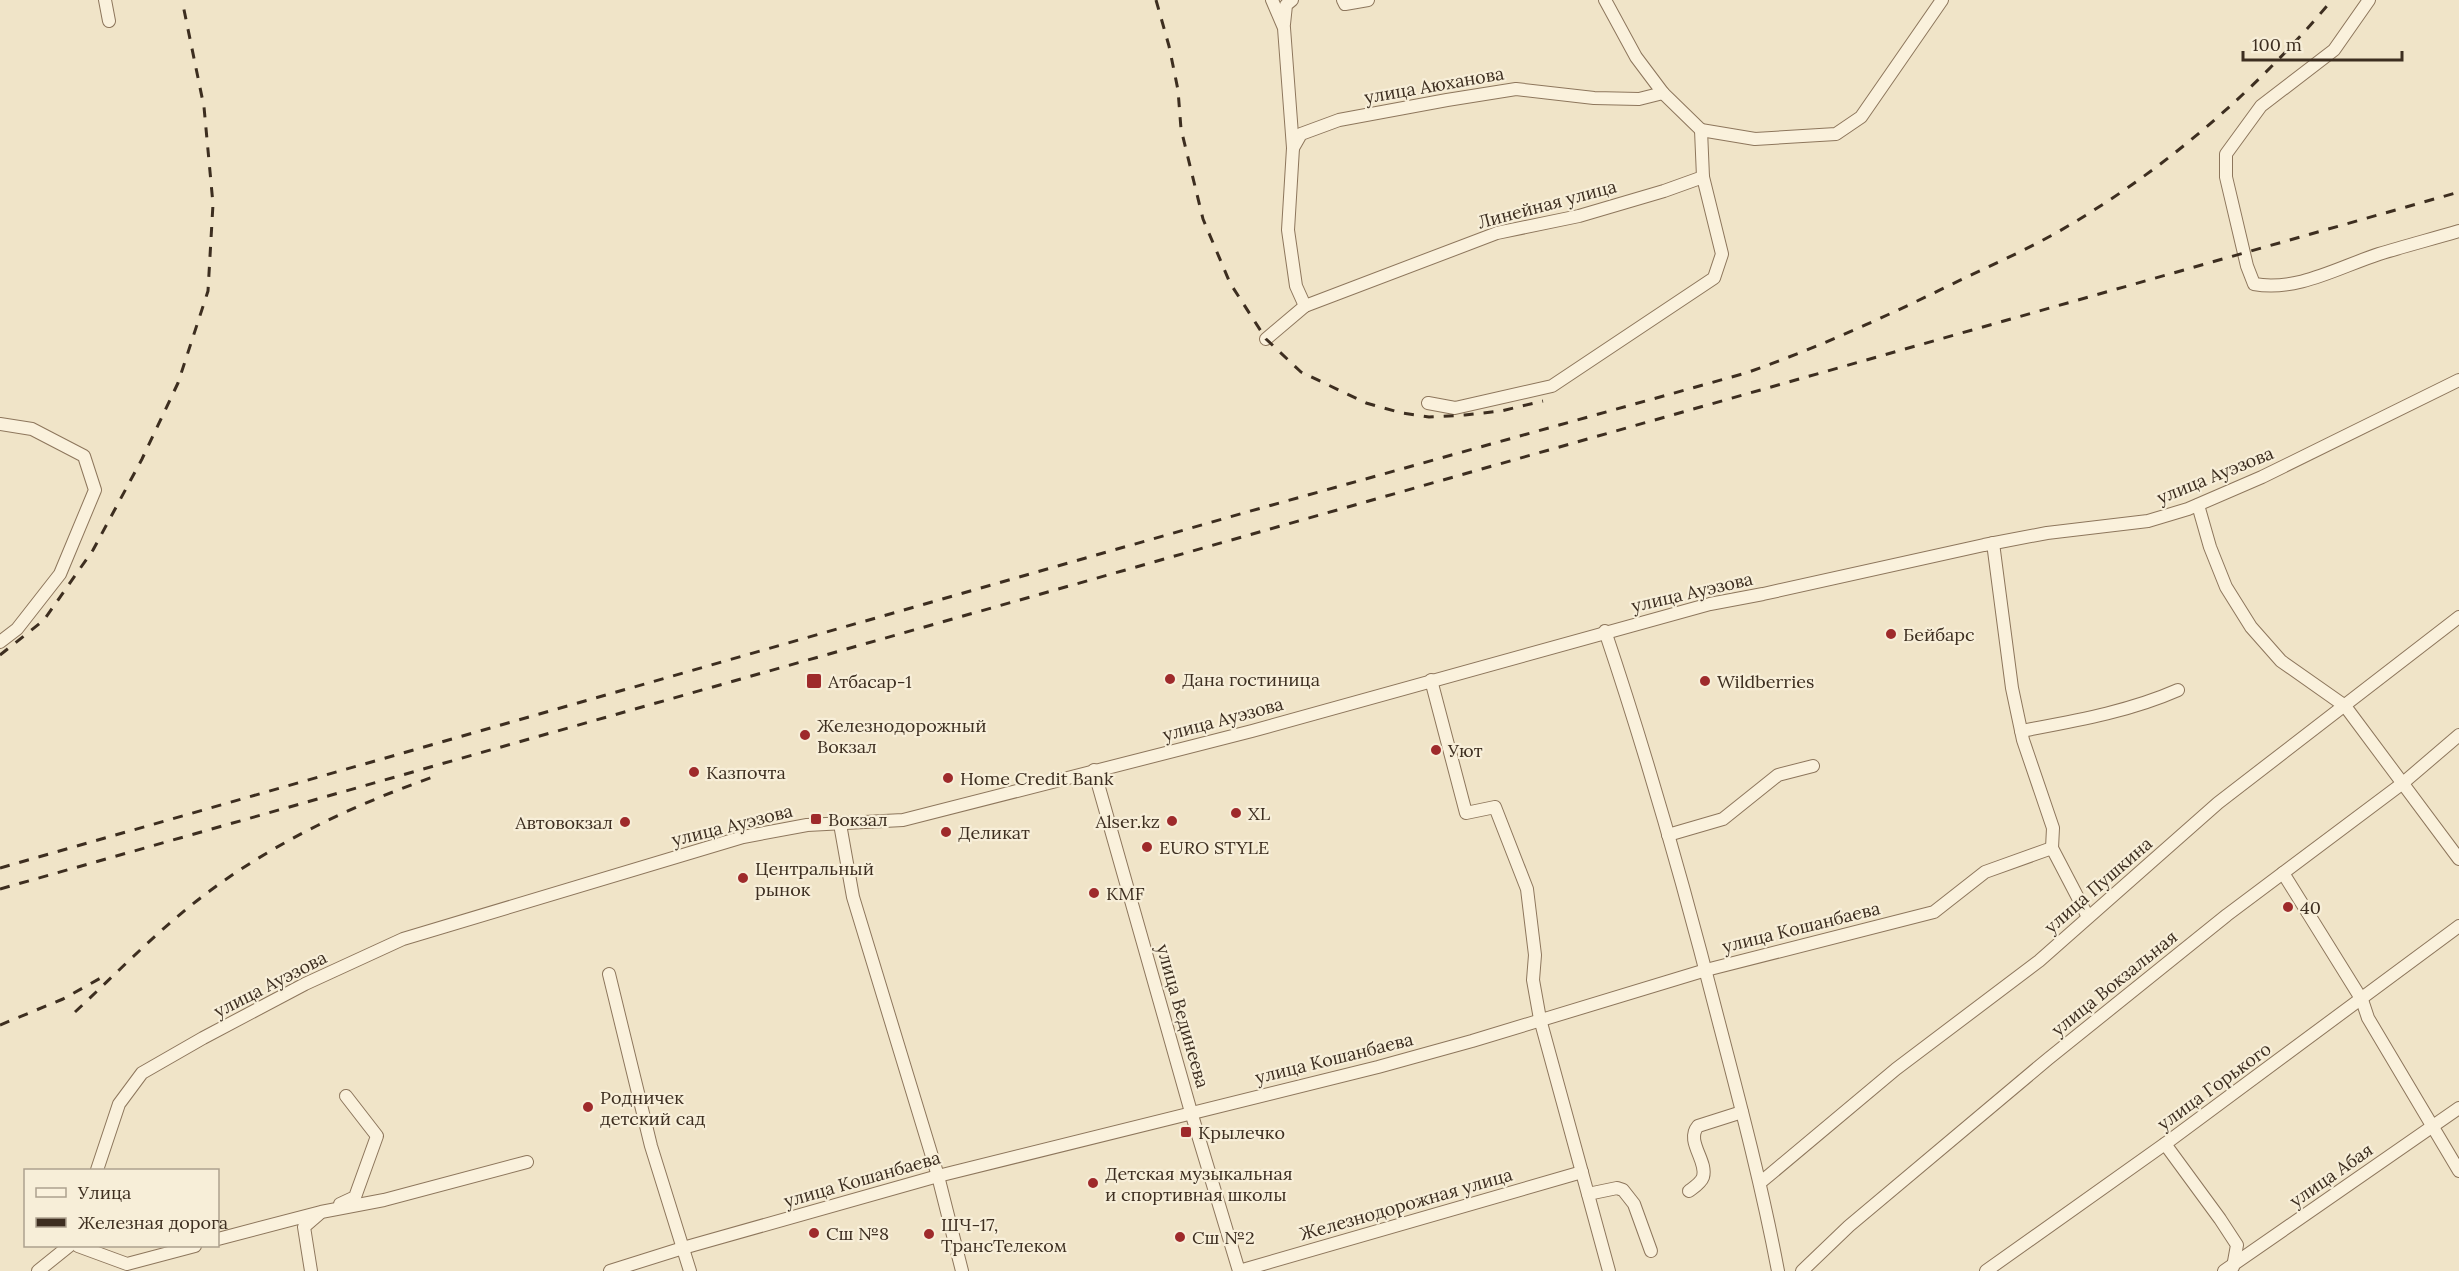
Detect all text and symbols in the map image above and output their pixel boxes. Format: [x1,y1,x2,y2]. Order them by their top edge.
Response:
scale bar [2243,24,2402,62]
text: 100 m [2252,33,2302,56]
street label: улица Аюханова [1362,61,1506,109]
street label: Линейная улица [1475,174,1619,234]
street label: улица Ауэзова [2153,441,2277,509]
street label: улица Ауэзова [1629,567,1755,617]
place label: Бейбарс [1903,623,1975,646]
marker: Бейбарс [1884,627,1898,641]
place label: Дана гостиница [1182,668,1320,691]
place label: Атбасар-1 [827,670,912,693]
place label: Wildberries [1717,670,1814,693]
marker: Атбасар-1 [805,672,823,690]
marker: Дана гостиница [1163,672,1177,686]
marker: Wildberries [1698,674,1712,688]
street label: улица Ауэзова [1160,692,1286,746]
place label: Железнодорожный Вокзал [817,714,986,758]
marker: Железнодорожный Вокзал [798,728,812,742]
place label: Уют [1447,739,1483,762]
marker: Уют [1429,743,1443,757]
place label: Казпочта [706,761,786,784]
marker: Казпочта [687,765,701,779]
place label: Home Credit Bank [960,767,1114,790]
marker: Home Credit Bank [941,771,955,785]
street label: улица Ауэзова [669,799,795,851]
place label: XL [1248,802,1271,825]
marker: XL [1229,806,1243,820]
place label: Вокзал [828,808,888,831]
place label: Alser.kz [1094,810,1160,833]
place label: Автовокзал [514,811,613,834]
marker: Вокзал [809,812,823,826]
marker: Alser.kz [1165,814,1179,828]
marker: Автовокзал [618,815,632,829]
place label: Деликат [958,821,1030,844]
marker: Деликат [939,825,953,839]
street label: улица Пушкина [2039,832,2157,938]
place label: EURO STYLE [1159,836,1269,859]
marker: EURO STYLE [1140,840,1154,854]
place label: Центральный рынок [755,857,874,901]
marker: Центральный рынок [736,871,750,885]
place label: KMF [1106,882,1145,905]
marker: KMF [1087,886,1101,900]
street label: улица Кошанбаева [1720,896,1882,958]
place label: 40 [2300,896,2321,919]
marker: 40 [2281,900,2295,914]
street label: улица Вокзальная [2046,925,2182,1041]
street label: улица Вединеева [1151,941,1215,1091]
street label: улица Ауэзова [210,946,330,1022]
street label: улица Кошанбаева [1253,1027,1415,1089]
street label: улица Горького [2153,1037,2275,1135]
place label: Родничек детский сад [600,1086,706,1130]
marker: Родничек детский сад [581,1100,595,1114]
place label: Крылечко [1198,1121,1285,1144]
marker: Крылечко [1179,1125,1193,1139]
street label: улица Абая [2285,1138,2377,1212]
street label: улица Кошанбаева [781,1146,943,1212]
place label: Детская музыкальная и спортивная школы [1105,1162,1293,1206]
street label: Железнодорожная улица [1297,1163,1515,1245]
legend [24,1169,219,1247]
marker: Детская музыкальная и спортивная школы [1086,1176,1100,1190]
text: Улица [77,1181,131,1204]
text: Железная дорога [78,1211,228,1234]
place label: ШЧ-17, ТрансТелеком [941,1213,1067,1257]
place label: Сш №8 [826,1222,889,1245]
marker: Сш №8 [807,1226,821,1240]
place label: Сш №2 [1192,1226,1255,1249]
marker: ШЧ-17, ТрансТелеком [922,1227,936,1241]
marker: Сш №2 [1173,1230,1187,1244]

